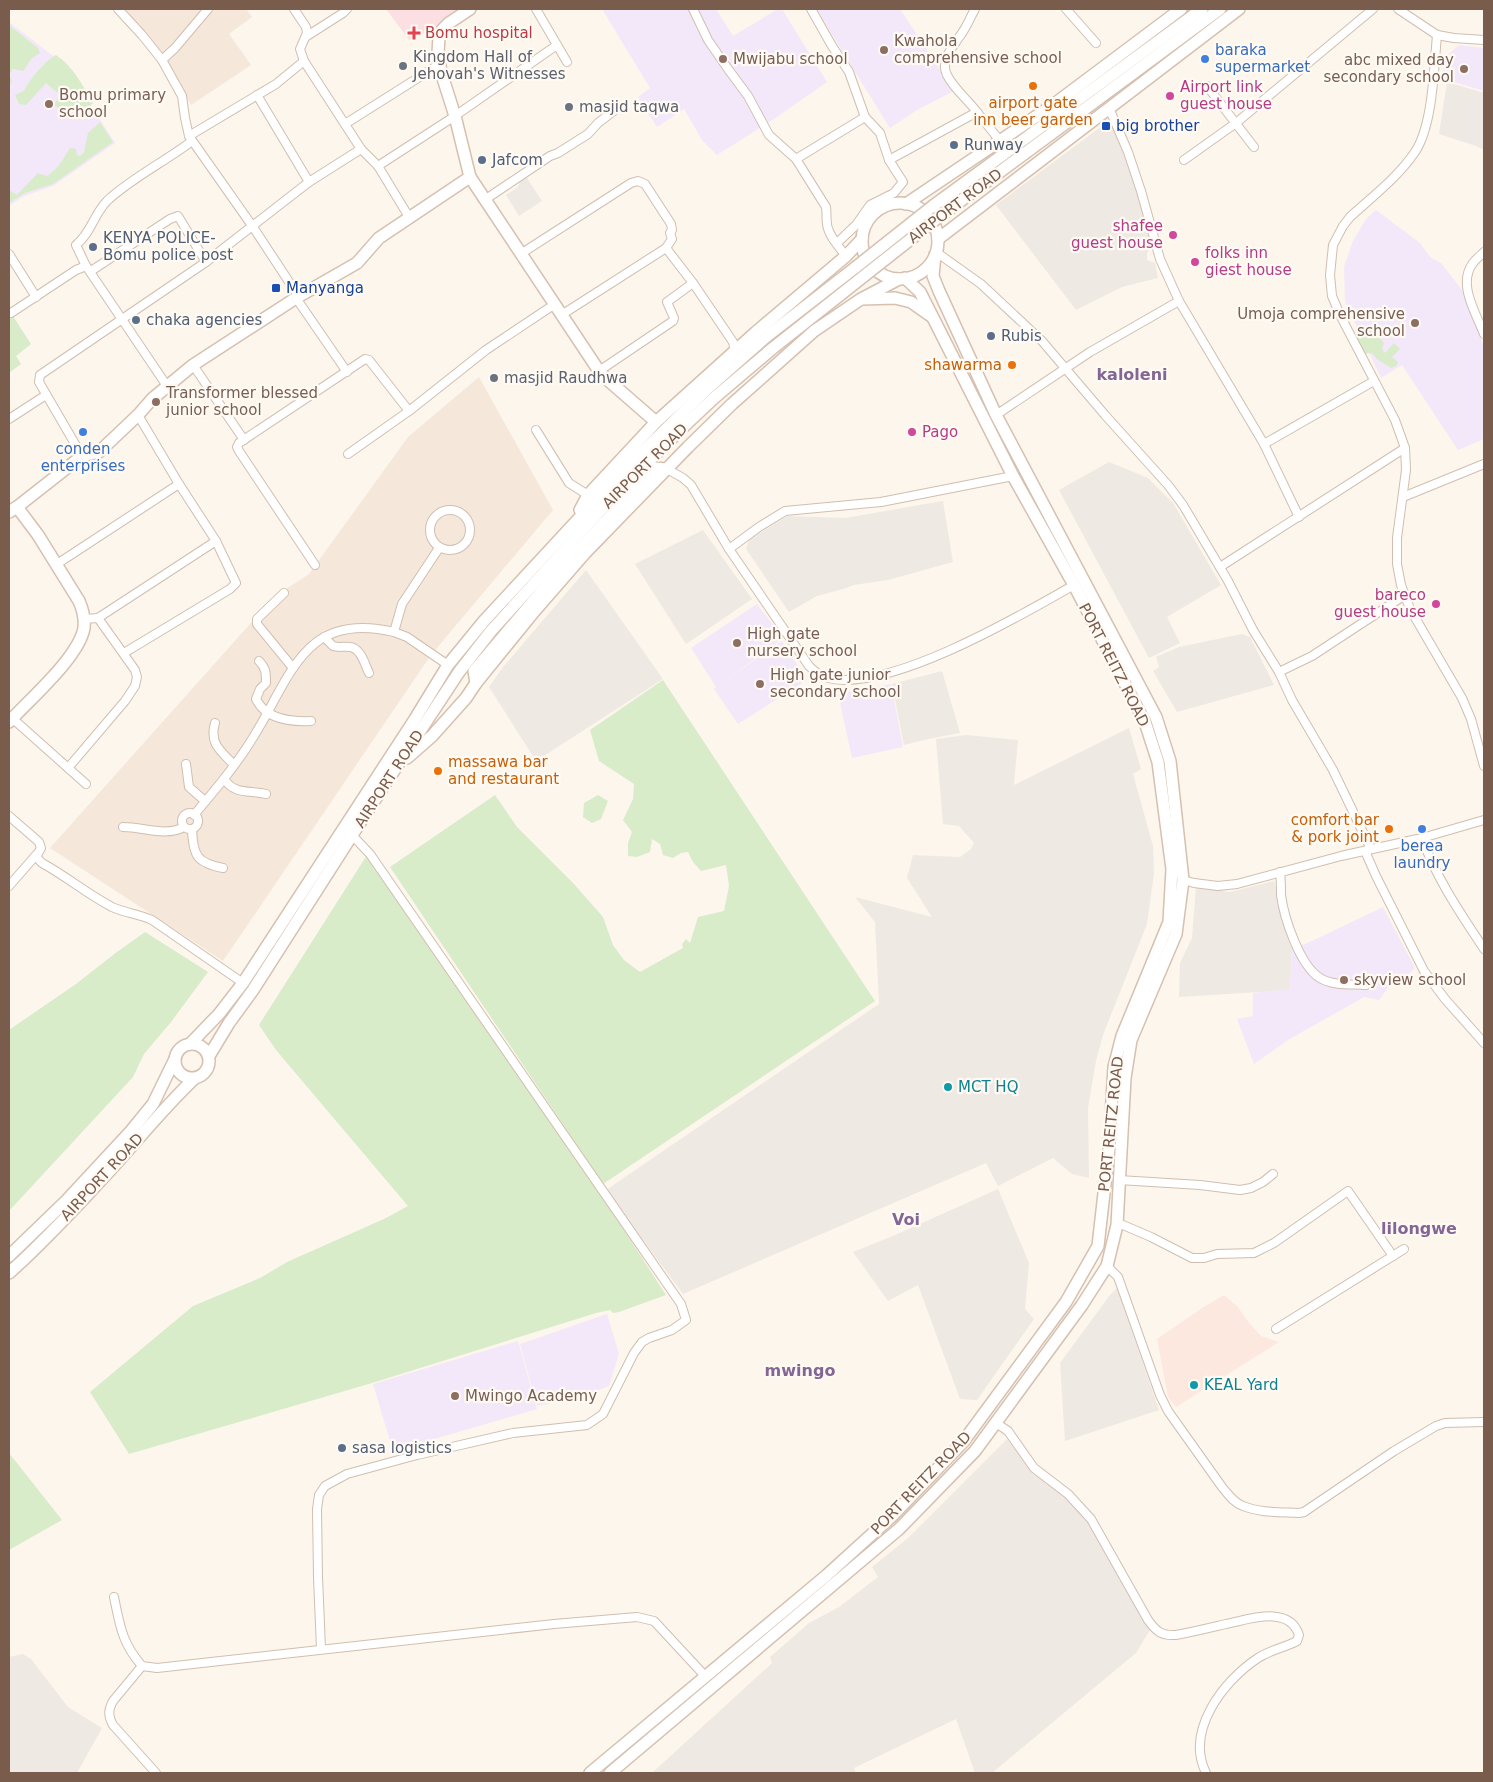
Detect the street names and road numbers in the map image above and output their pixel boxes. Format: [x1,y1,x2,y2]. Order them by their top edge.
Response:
street label: AIRPORT ROAD [904,165,1006,247]
street label: AIRPORT ROAD [599,420,691,512]
street label: PORT REITZ ROAD [1075,600,1153,730]
street label: AIRPORT ROAD [351,727,427,831]
street label: PORT REITZ ROAD [1095,1055,1127,1193]
street label: AIRPORT ROAD [57,1130,147,1224]
street label: PORT REITZ ROAD [867,1428,975,1538]

